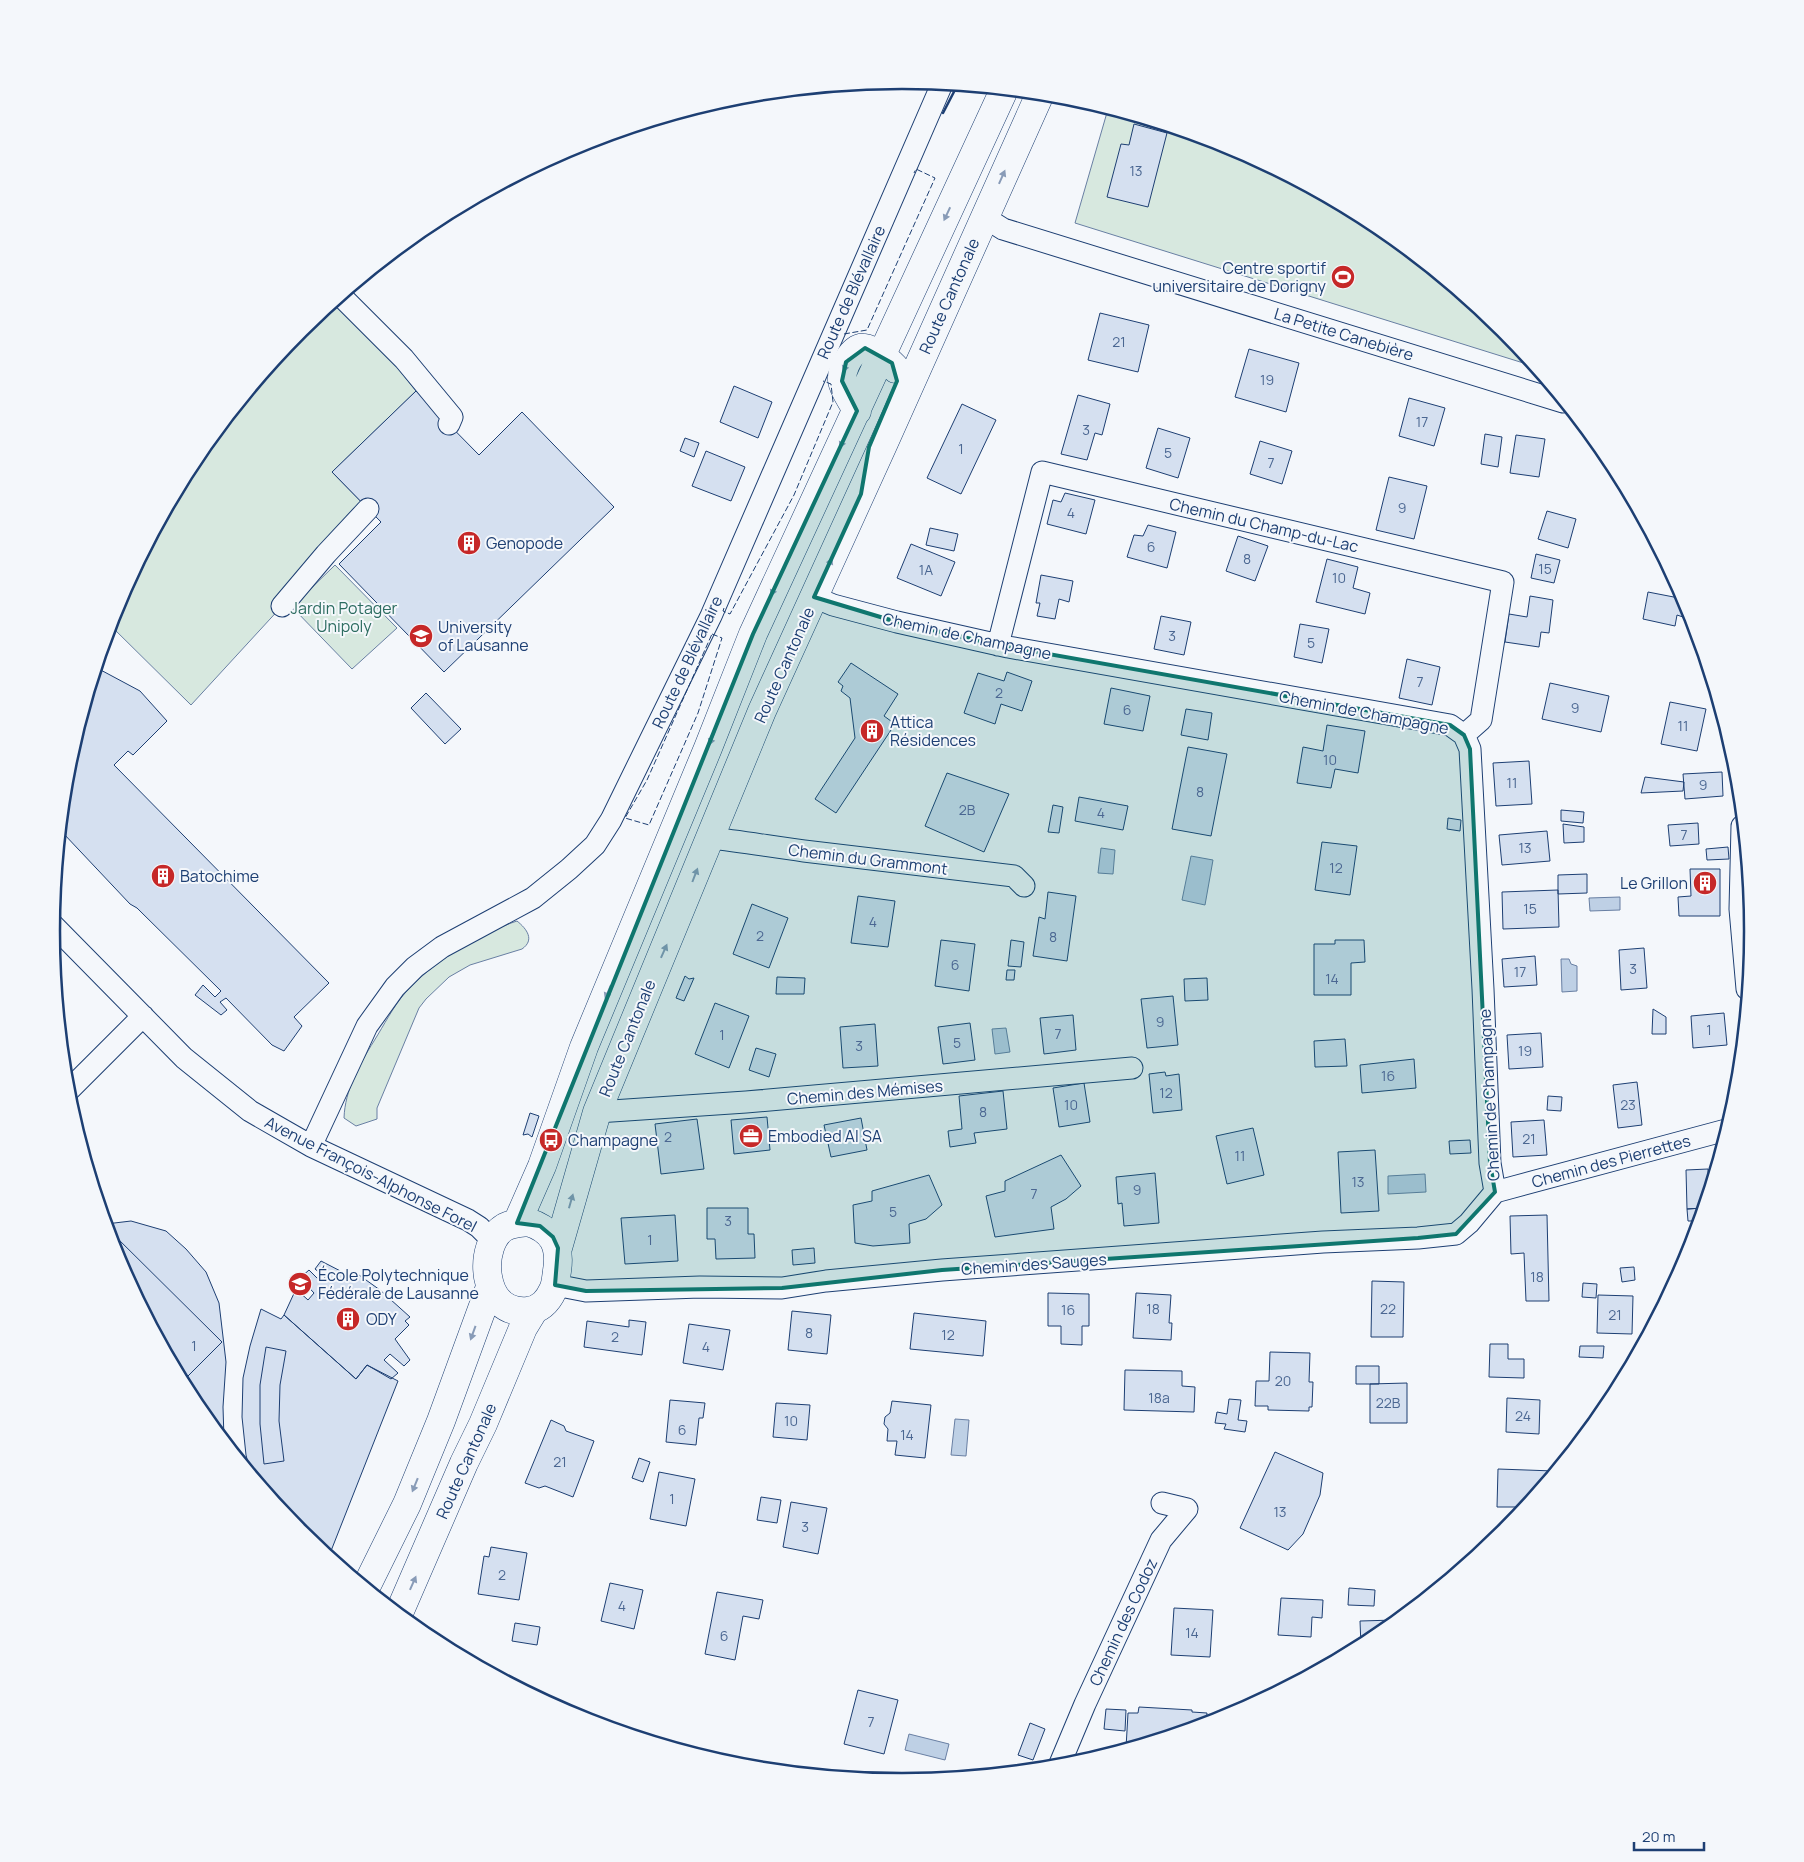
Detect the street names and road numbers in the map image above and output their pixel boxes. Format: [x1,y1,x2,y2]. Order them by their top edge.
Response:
street label: Route de Blévallaire [812,222,890,362]
street label: Route Cantonale [914,235,984,357]
street label: La Petite Canebière [1272,302,1416,366]
street label: Chemin du Champ-du-Lac [1167,493,1361,558]
street label: Route de Blévallaire [647,592,727,732]
street label: Route Cantonale [749,604,819,726]
street label: Chemin de Champagne [881,607,1053,665]
street label: Chemin de Champagne [1277,685,1451,739]
street label: Chemin du Grammont [787,838,949,880]
street label: Route Cantonale [593,976,661,1100]
street label: Chemin de Champagne [1474,1008,1504,1182]
street label: Chemin des Mémises [786,1074,944,1110]
street label: Avenue François-Alphonse Forel [261,1111,481,1237]
street label: Chemin des Pierrettes [1529,1129,1693,1193]
street label: Chemin des Sauges [960,1248,1108,1280]
street label: Route Cantonale [431,1400,501,1522]
street label: Chemin des Codoz [1084,1555,1162,1689]

